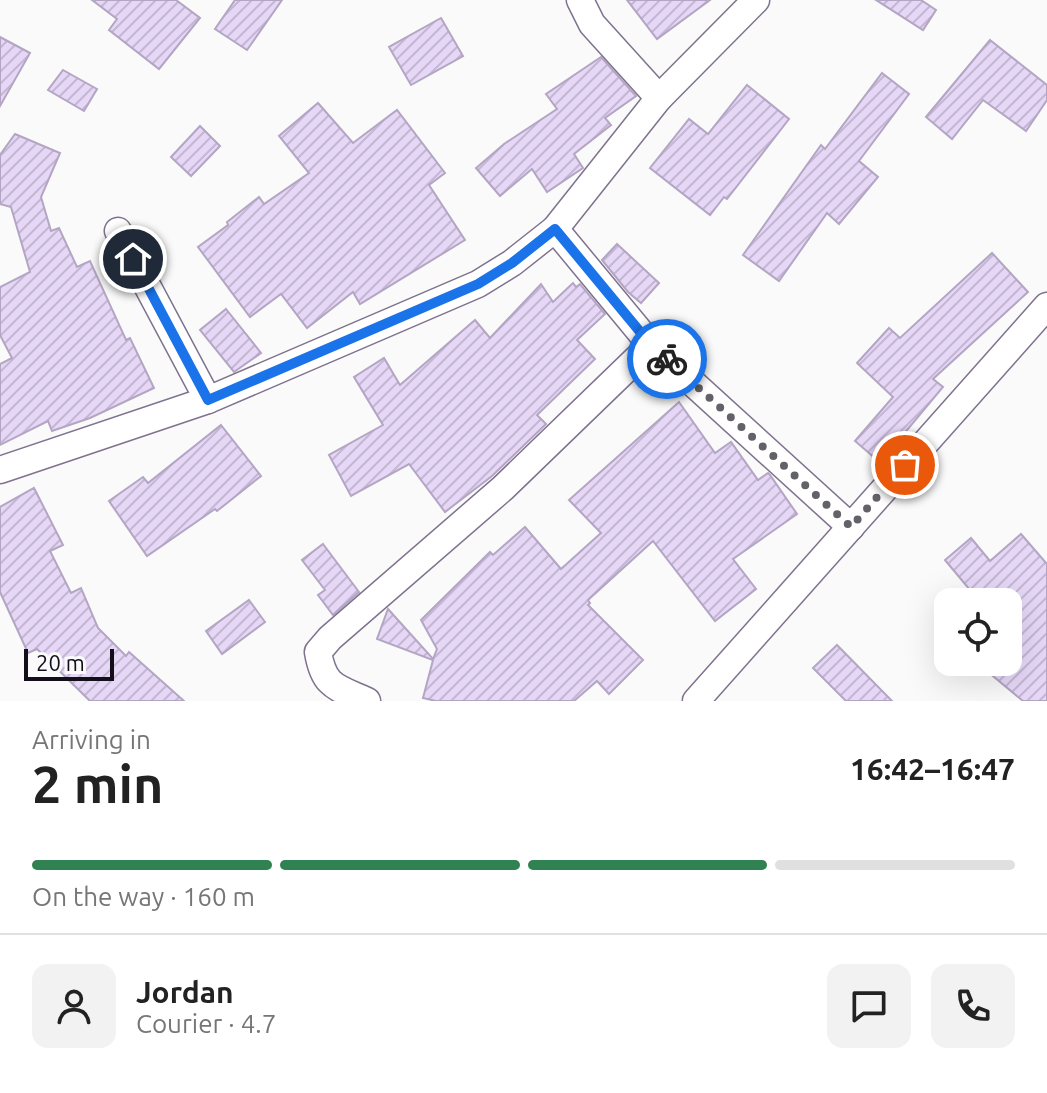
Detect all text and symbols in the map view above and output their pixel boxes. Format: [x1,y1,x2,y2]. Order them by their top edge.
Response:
pin [99,225,167,293]
icon: home [111,237,155,281]
courier [627,319,707,399]
icon: bike [645,337,689,381]
pin [871,431,939,499]
icon: bag [883,443,927,487]
map controls [934,588,1022,676]
button: locate [934,588,1022,676]
scale bar [24,645,114,681]
text: 20 m [36,650,85,675]
text: Arriving in [32,725,151,754]
text: 16:42–16:47 [850,752,1015,786]
text: 2 min [32,755,163,813]
text: On the way · 160 m [32,882,255,911]
button: person [32,964,116,1048]
button: chat [827,964,911,1048]
button: phone [931,964,1015,1048]
text: Jordan [136,975,234,1009]
text: Courier · 4.7 [136,1009,276,1038]

